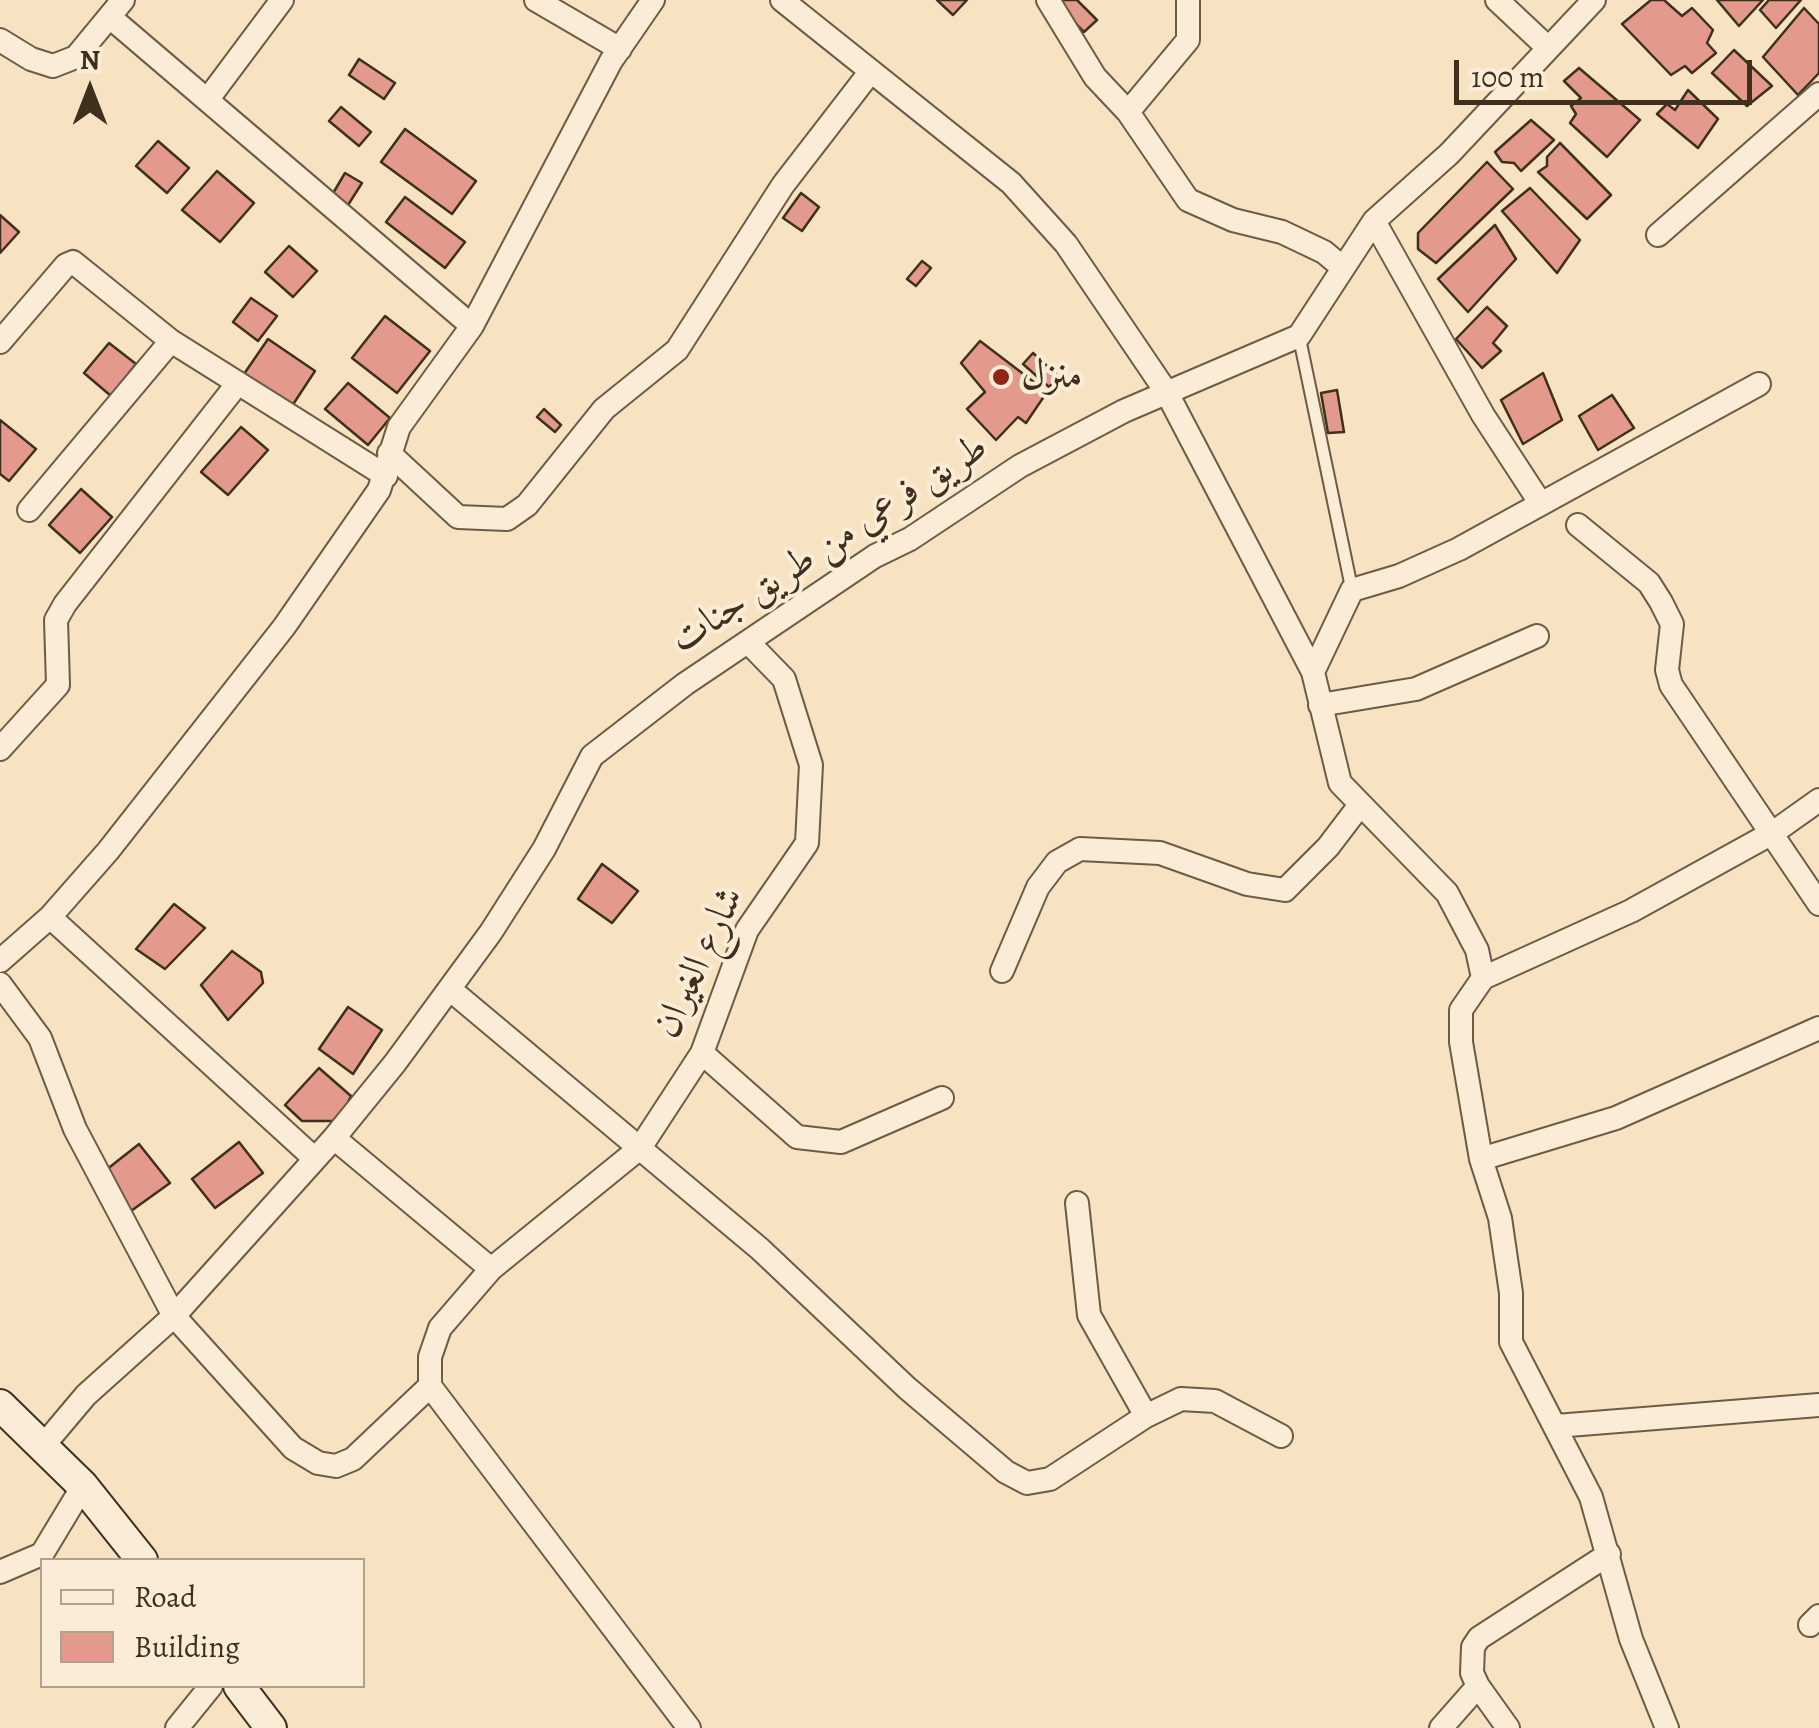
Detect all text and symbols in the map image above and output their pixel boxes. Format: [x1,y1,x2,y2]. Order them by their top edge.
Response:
north arrow [40,40,140,140]
scale bar [1459,40,1756,102]
text: N [80,41,100,79]
text: 100 m [1471,57,1544,97]
place label: منزل [1021,353,1083,401]
marker: منزل [990,366,1012,388]
street label: طريق فرعي من طريق جنات [662,424,998,666]
street label: شارع الغيران [644,880,756,1046]
legend [40,1558,365,1688]
text: Road [134,1577,196,1617]
text: Building [134,1627,240,1667]

